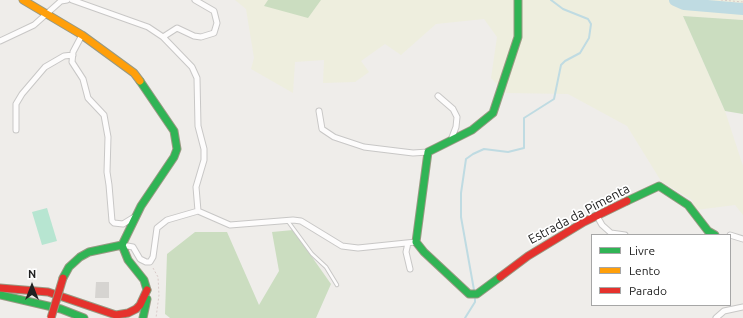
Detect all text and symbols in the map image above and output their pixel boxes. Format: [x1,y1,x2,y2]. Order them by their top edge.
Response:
street label: Estrada da Pimenta [526,181,632,247]
legend [591,234,731,306]
text: Livre [629,244,655,257]
text: Lento [629,264,660,277]
north arrow [12,266,52,306]
text: N [28,268,36,280]
text: Parado [629,284,667,297]

